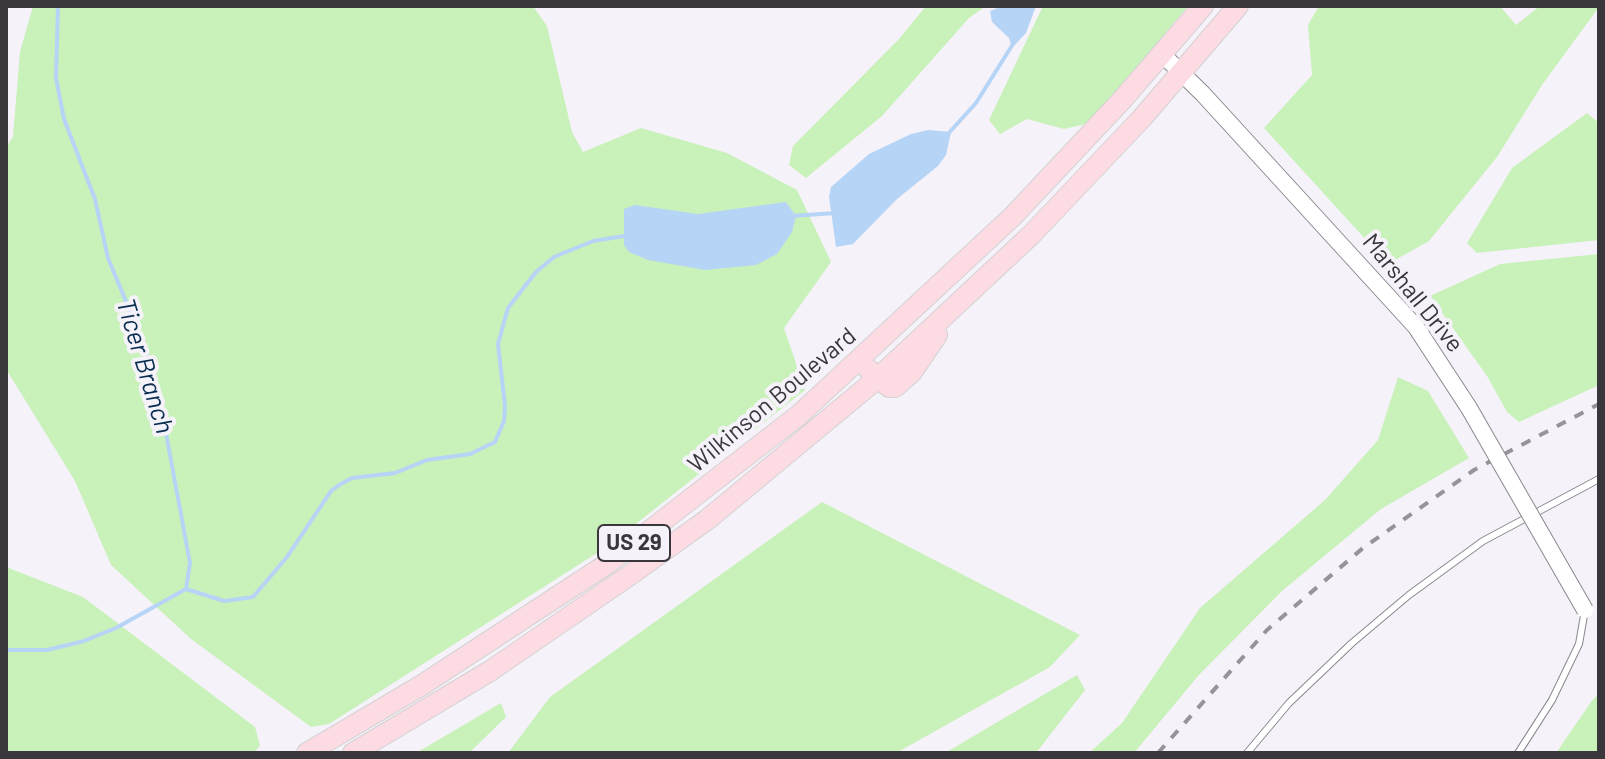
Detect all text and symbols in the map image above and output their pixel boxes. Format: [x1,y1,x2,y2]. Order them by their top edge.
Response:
street label: Marshall Drive [1356,228,1470,358]
water label: Ticer Branch [110,295,180,437]
street label: Wilkinson Boulevard [682,321,862,479]
road number: US 29 [598,525,670,561]

